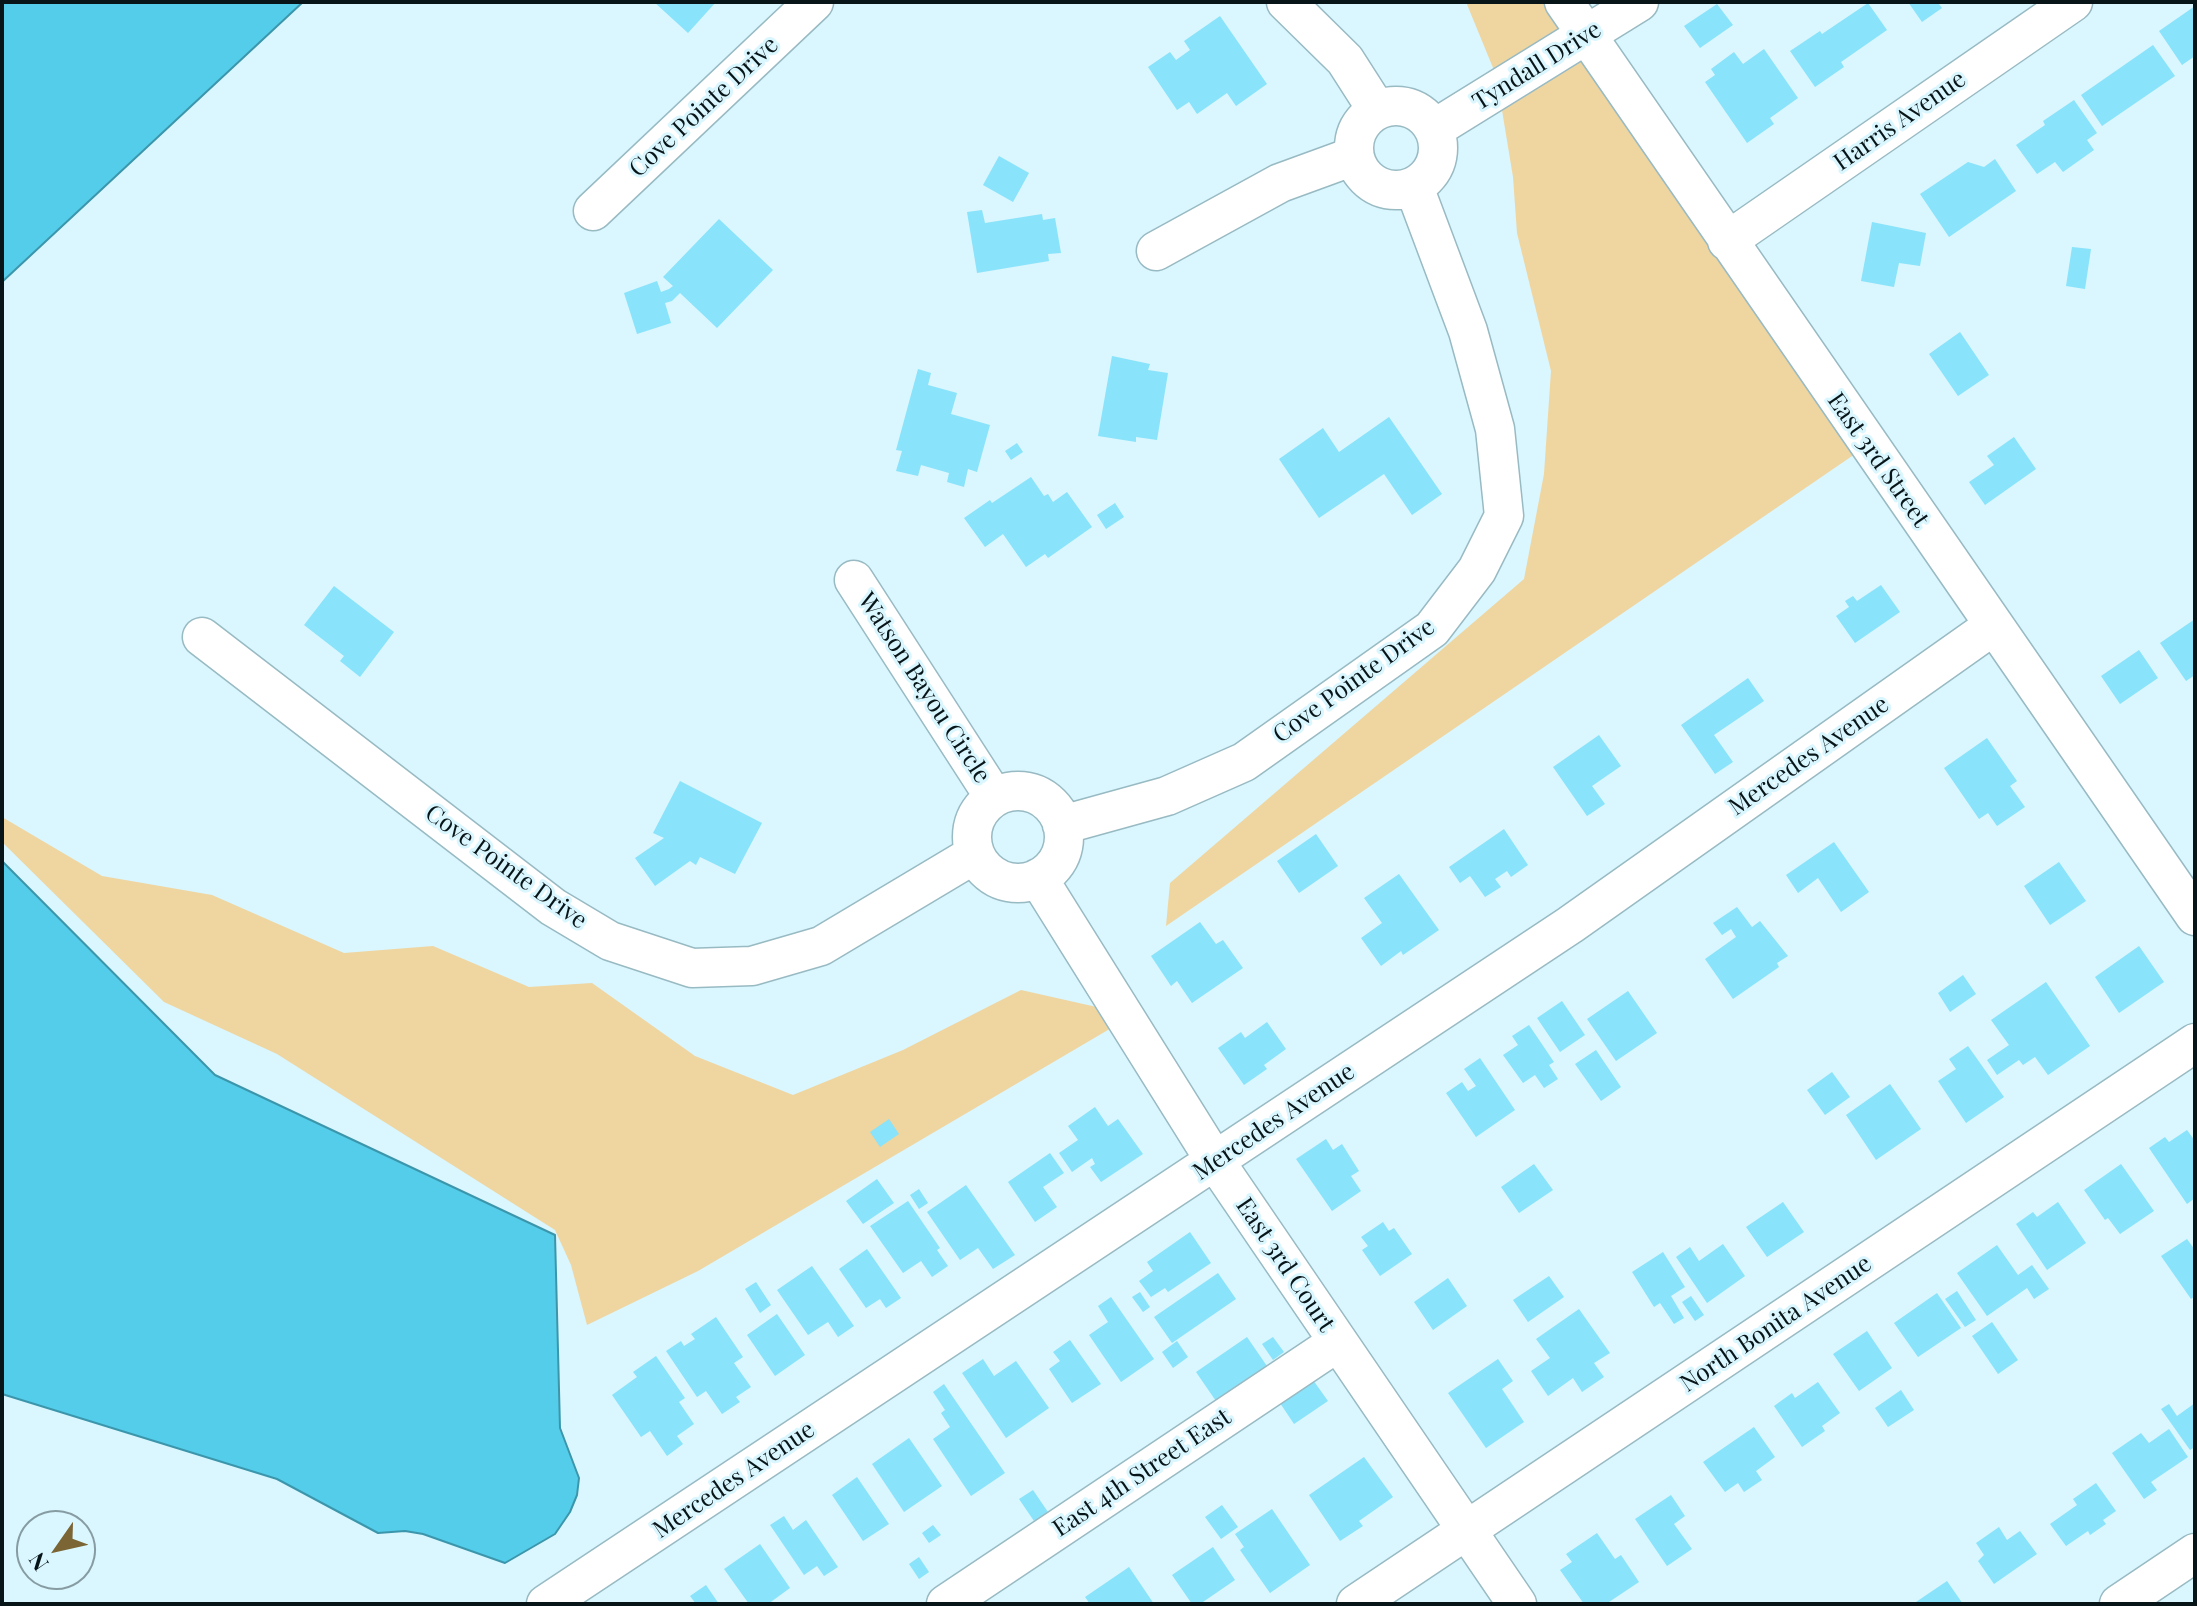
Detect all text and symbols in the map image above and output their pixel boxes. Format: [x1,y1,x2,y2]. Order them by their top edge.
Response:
street label: Tyndall Drive [1468,15,1606,117]
street label: Cove Pointe Drive [624,31,784,183]
street label: Harris Avenue [1829,65,1971,177]
street label: East 3rd Street [1821,387,1935,533]
street label: Watson Bayou Circle [852,587,996,789]
street label: Cove Pointe Drive [1268,613,1440,749]
street label: Mercedes Avenue [1723,690,1895,822]
street label: Cove Pointe Drive [420,799,592,935]
street label: Mercedes Avenue [1188,1057,1360,1187]
street label: East 3rd Court [1230,1192,1340,1338]
street label: North Bonita Avenue [1675,1249,1877,1399]
street label: East 4th Street East [1048,1403,1236,1543]
street label: Mercedes Avenue [648,1415,820,1545]
north arrow [16,1510,96,1590]
text: N [21,1547,55,1577]

